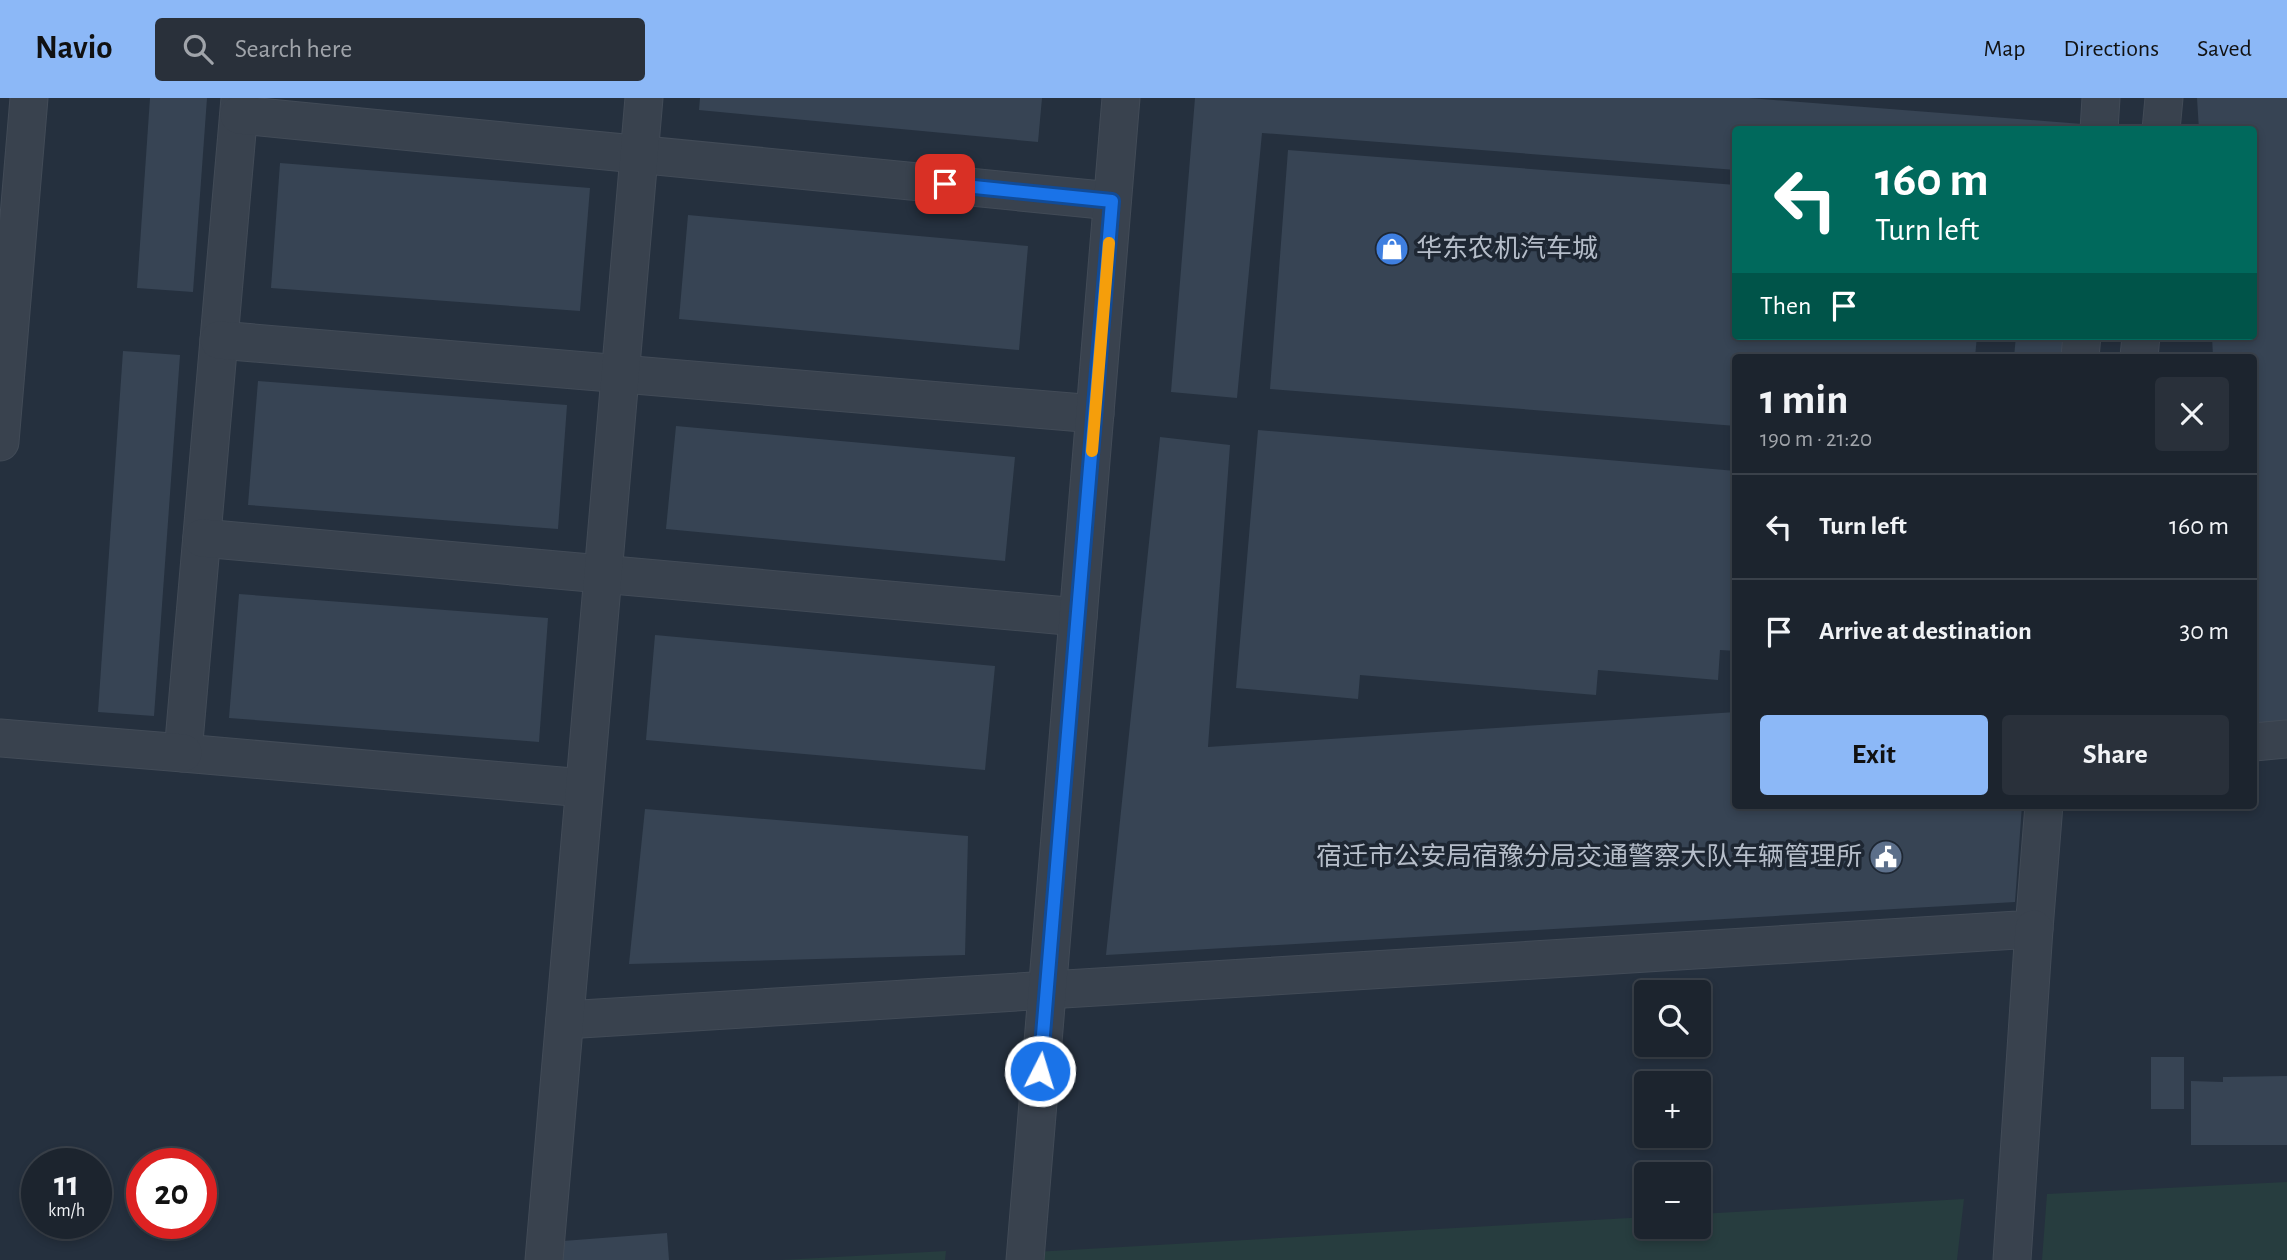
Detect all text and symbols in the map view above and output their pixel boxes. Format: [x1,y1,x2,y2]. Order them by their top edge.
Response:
search box [155,18,645,81]
icon: search [179,30,217,68]
text: Navio [35,32,113,65]
text: Search here [235,36,352,62]
text: Map [1983,37,2025,61]
text: Directions [2063,37,2159,61]
text: Saved [2197,37,2252,61]
pin [915,154,975,214]
icon: left [1760,154,1851,245]
text: 160 m [1875,156,1989,205]
icon: arrive [926,165,964,203]
text: Turn left [1875,214,1979,246]
shop icon: 华东农机汽车城 [1373,230,1411,268]
place label: 华东农机汽车城 [1416,234,1598,262]
icon: arrive [1825,287,1863,325]
text: Then [1760,293,1811,319]
button: close [2155,377,2229,451]
text: 1 min [1760,379,1849,421]
text: 190 m · 21:20 [1760,428,1872,451]
icon: left [1760,508,1798,546]
text: Turn left [1819,513,1907,539]
text: 160 m [2169,513,2229,539]
icon: arrive [1760,613,1798,651]
text: Arrive at destination [1819,618,2032,644]
text: 30 m [2179,618,2229,644]
button: Exit [1760,715,1988,795]
button: Share [2002,715,2229,795]
public building icon: 宿迁市公安局宿豫分局交通警察大队车辆管理所 [1867,838,1905,876]
place label: 宿迁市公安局宿豫分局交通警察大队车辆管理所 [1316,842,1862,870]
map controls [1634,980,1711,1239]
button: search [1634,980,1711,1057]
position arrow [1003,1034,1077,1108]
button: + [1634,1071,1711,1148]
speed limit sign: 20 [126,1148,217,1239]
button: − [1634,1162,1711,1239]
text: 11 [54,1167,79,1202]
text: km/h [48,1202,85,1220]

